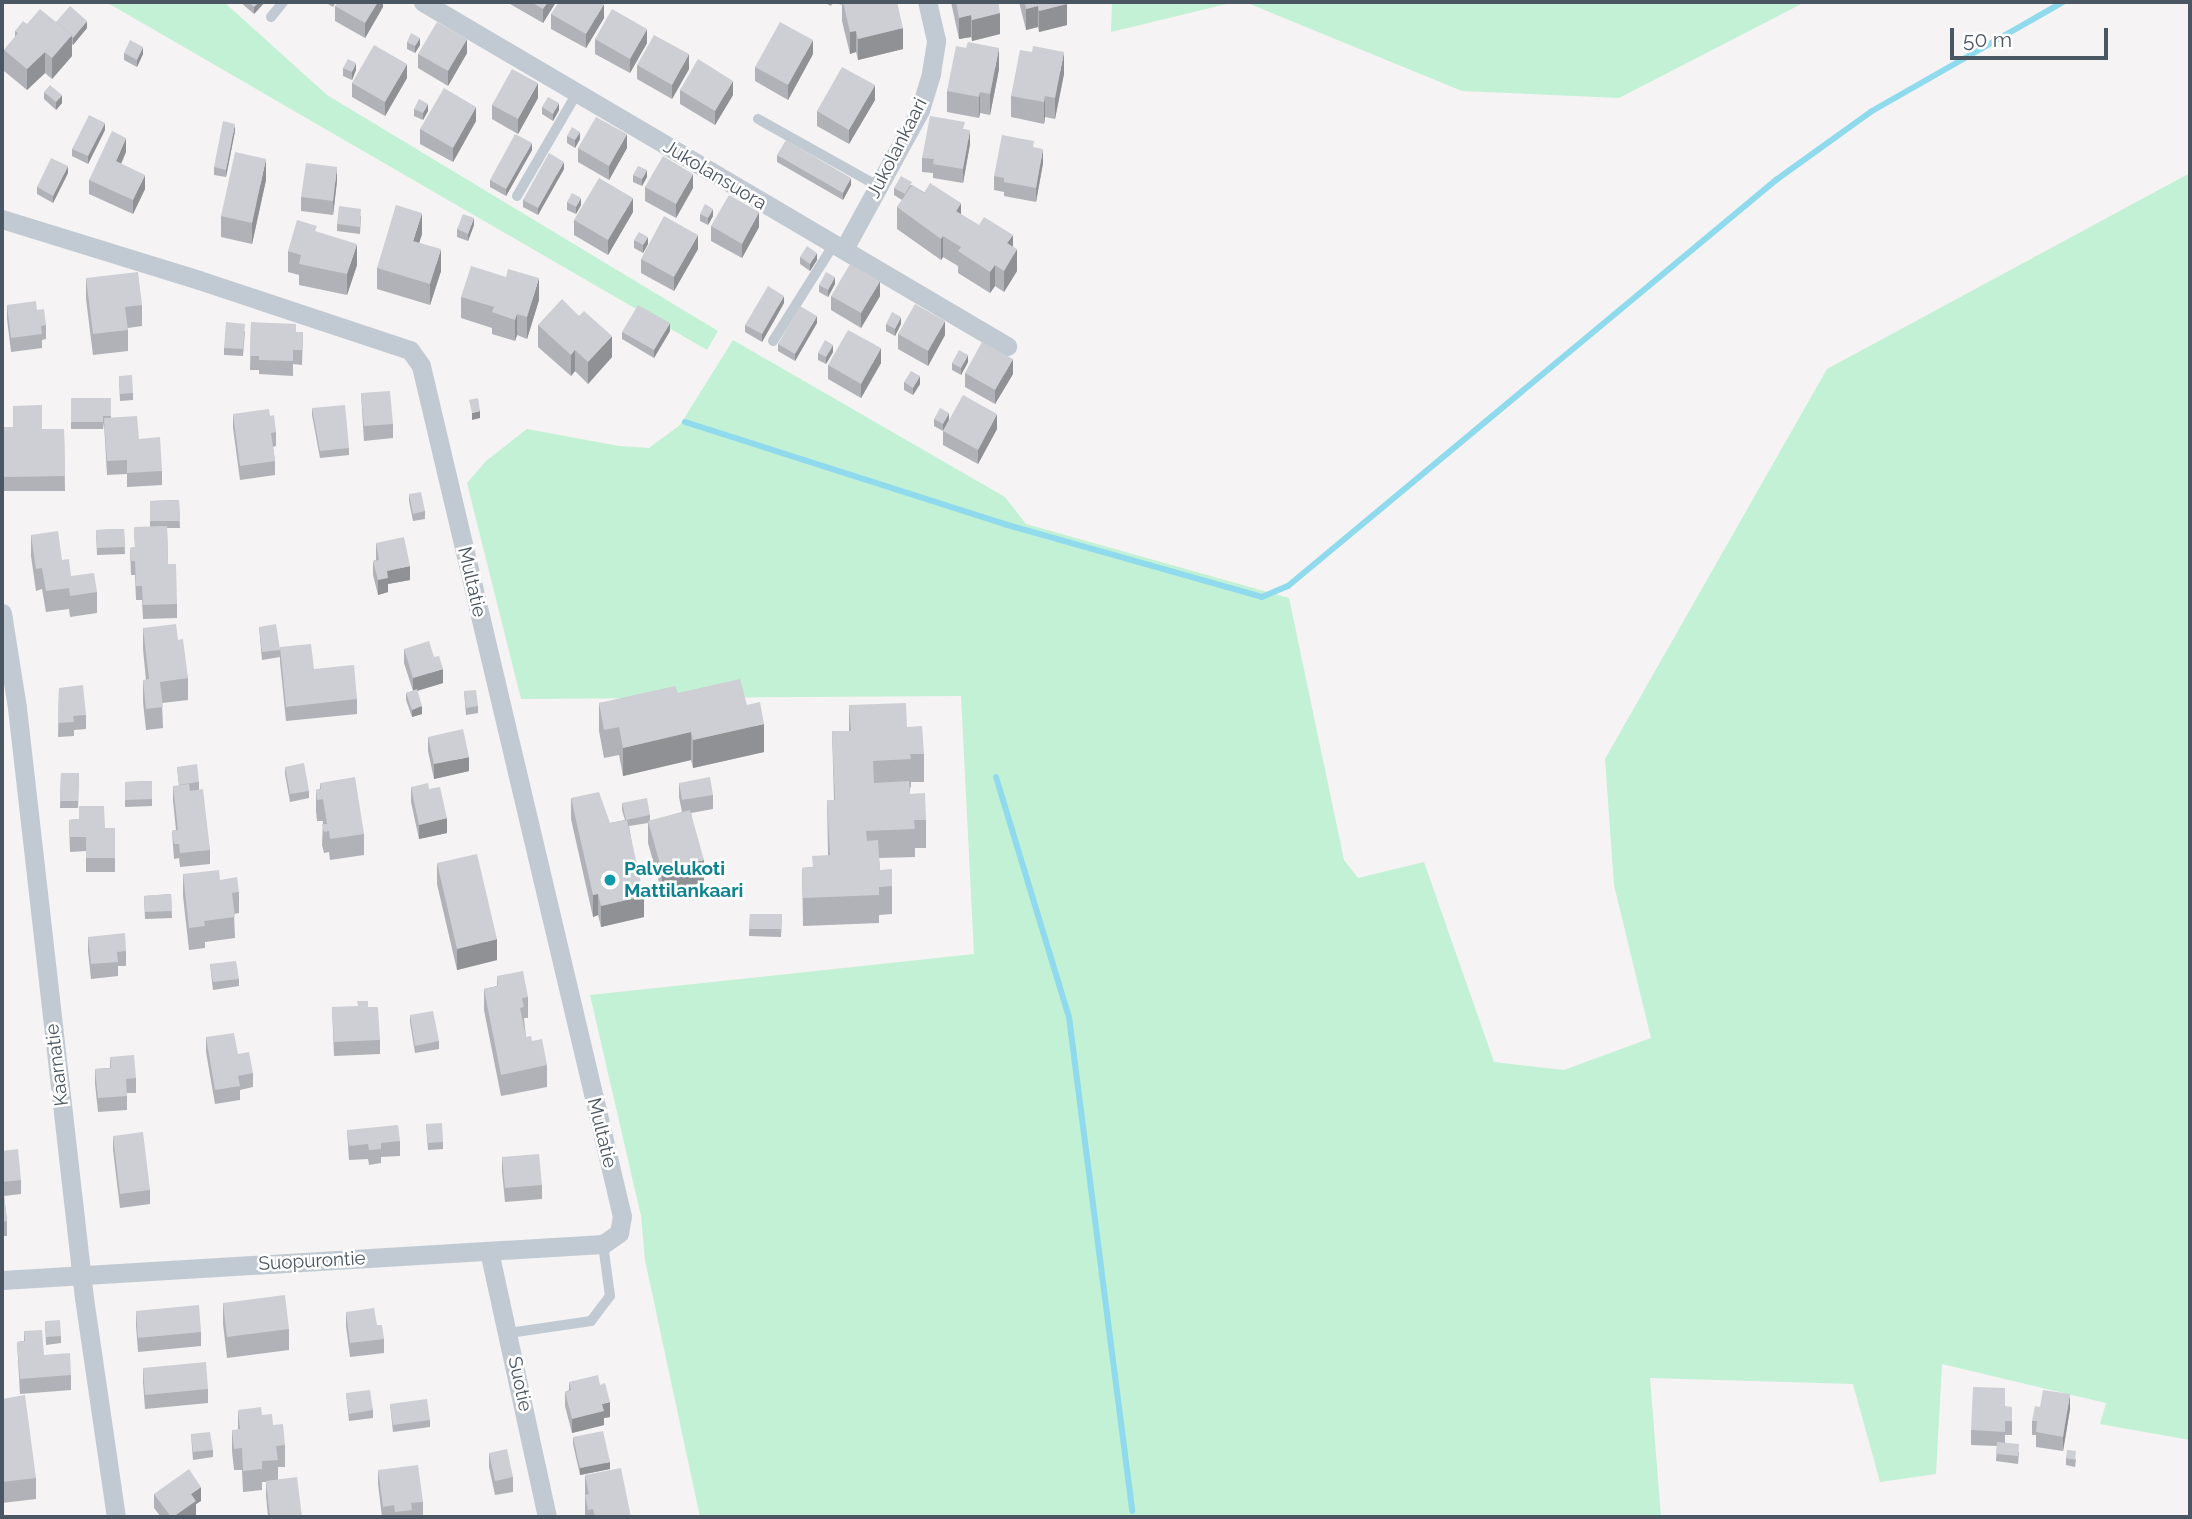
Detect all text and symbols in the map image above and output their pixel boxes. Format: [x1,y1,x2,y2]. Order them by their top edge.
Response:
scale bar [1954,14,2112,58]
text: 50 m [1963,27,2012,52]
street label: Jukolankaari [862,94,932,202]
street label: Jukolansuora [659,135,771,215]
street label: Multatie [453,545,491,619]
place label: Palvelukoti Mattilankaari [624,858,743,902]
marker: Palvelukoti Mattilankaari [602,872,618,888]
street label: Kaarnatie [41,1023,73,1107]
street label: Multatie [582,1096,622,1170]
street label: Suopurontie [258,1247,366,1275]
street label: Suotie [503,1354,537,1414]

